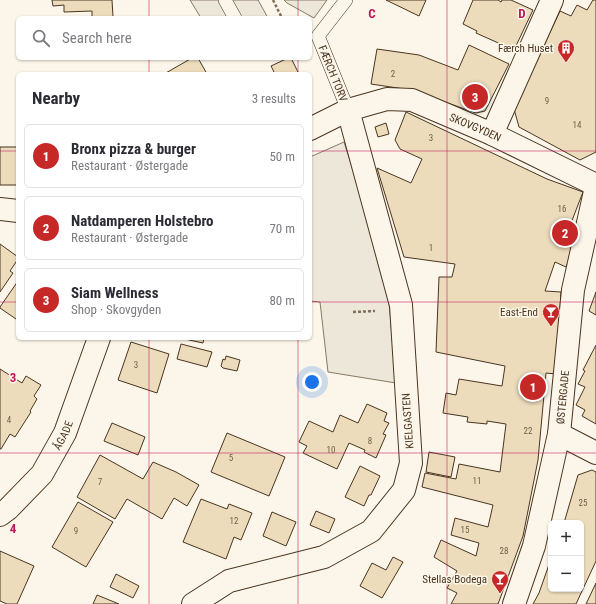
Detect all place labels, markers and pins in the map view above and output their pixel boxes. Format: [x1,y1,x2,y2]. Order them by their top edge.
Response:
building icon: Færch Huset [556,38,576,63]
place label: Færch Huset [498,42,553,55]
pin: 3 [462,82,488,112]
pin: 2 [552,218,578,248]
bar icon: East-End [541,302,561,327]
place label: East-End [500,306,538,319]
pin: 1 [520,372,546,402]
bar icon: Stellas Bodega [490,569,510,594]
place label: Stellas Bodega [422,573,487,586]

